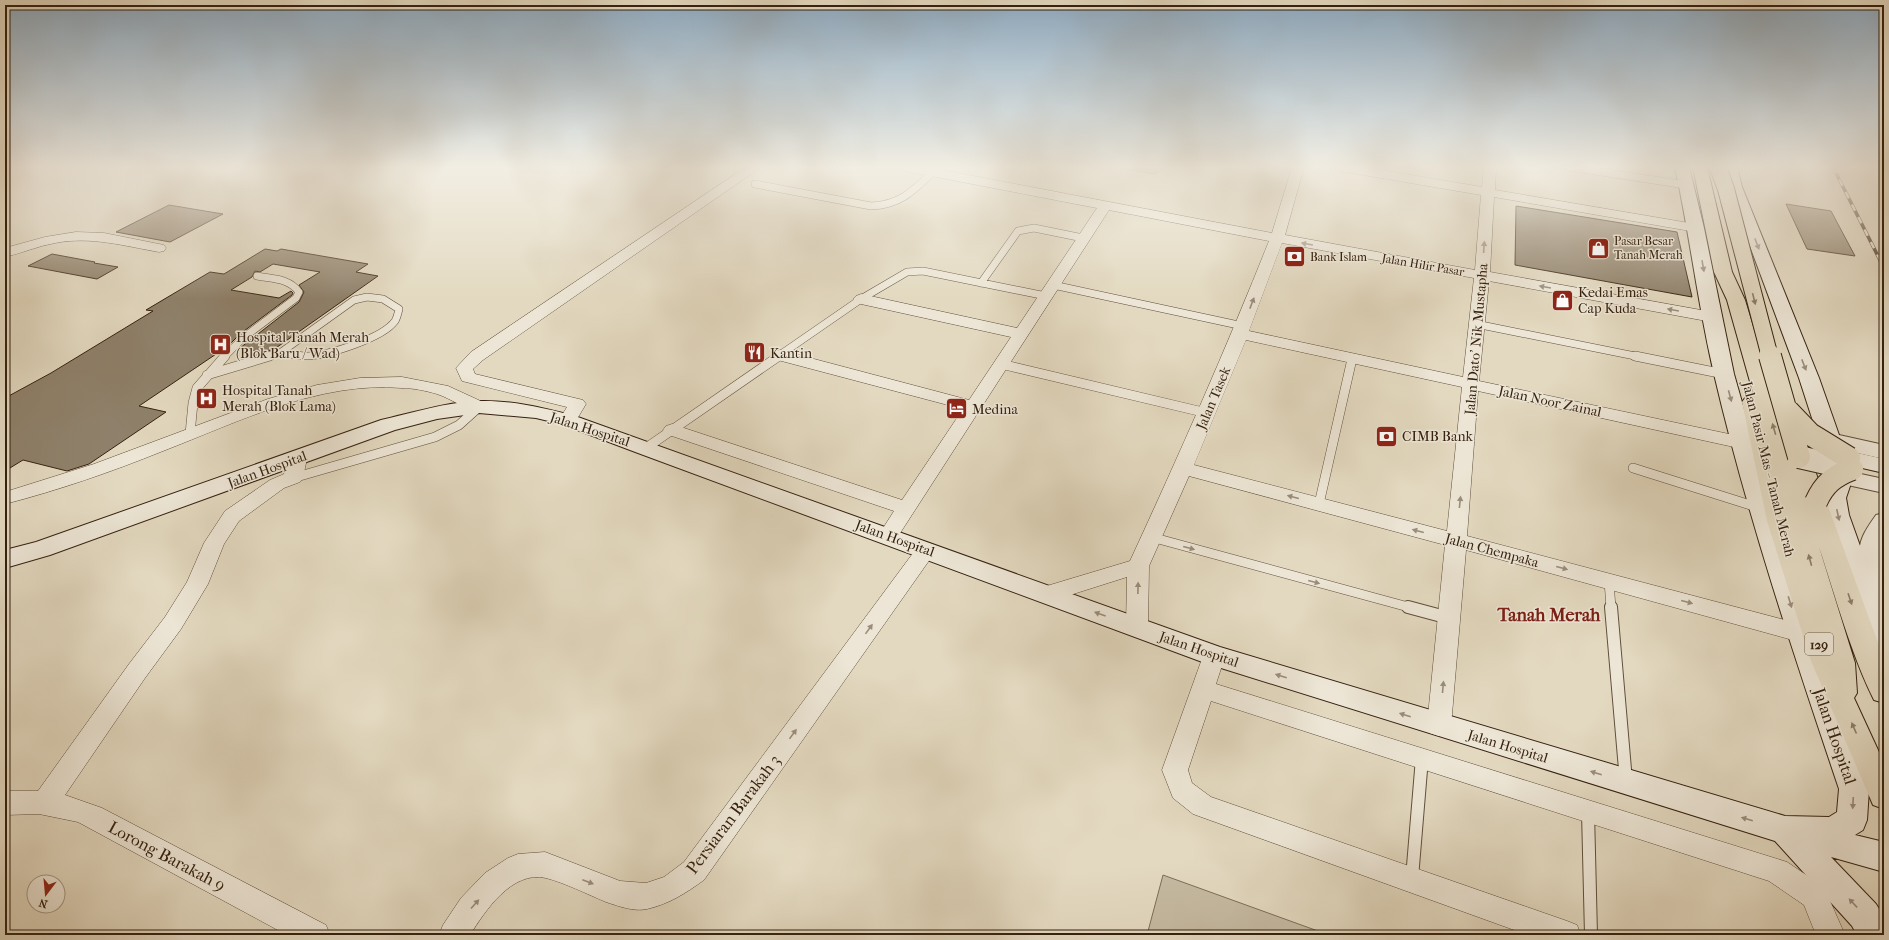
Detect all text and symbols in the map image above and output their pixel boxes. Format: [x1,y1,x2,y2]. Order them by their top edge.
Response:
place label: Pasar Besar Tanah Merah [1614,234,1683,262]
shop icon: Pasar Besar Tanah Merah [1585,235,1611,261]
one-way arrow [1754,238,1760,250]
one-way arrow [1301,240,1313,246]
one-way arrow [1481,241,1488,253]
bank icon: Bank Islam [1281,244,1307,270]
place label: Bank Islam [1310,250,1367,264]
street label: Jalan Hilir Pasar [1380,251,1466,279]
one-way arrow [1700,260,1706,272]
street label: Jalan Dato' Nik Mustapha [1461,262,1492,416]
one-way arrow [1539,284,1552,290]
place label: Kedai Emas Cap Kuda [1578,284,1648,317]
shop icon: Kedai Emas Cap Kuda [1550,287,1576,313]
one-way arrow [1752,293,1758,306]
one-way arrow [1249,297,1255,309]
one-way arrow [1667,307,1679,313]
place label: Hospital Tanah Merah (Blok Baru / Wad) [236,329,369,362]
hospital icon: Hospital Tanah Merah (Blok Baru / Wad) [207,332,233,358]
restaurant icon: Kantin [741,340,767,366]
place label: Kantin [770,345,812,362]
one-way arrow [1801,359,1807,371]
street label: Jalan Tasek [1192,363,1235,433]
street label: Jalan Pasir Mas - Tanah Merah [1738,379,1799,559]
place label: Hospital Tanah Merah (Blok Lama) [222,382,336,415]
street label: Jalan Noor Zainal [1496,382,1603,421]
hospital icon: Hospital Tanah Merah (Blok Lama) [194,385,220,411]
one-way arrow [1728,390,1734,403]
hotel icon: Medina [944,396,970,422]
place label: Medina [972,401,1018,418]
street label: Jalan Hospital [547,408,632,450]
bank icon: CIMB Bank [1374,423,1400,449]
one-way arrow [1771,423,1777,435]
place label: CIMB Bank [1402,428,1474,445]
street label: Jalan Hospital [224,447,309,492]
one-way arrow [1287,494,1299,500]
one-way arrow [1457,496,1463,508]
one-way arrow [1835,509,1841,521]
street label: Jalan Hospital [852,516,937,561]
one-way arrow [1412,528,1424,534]
street label: Jalan Chempaka [1442,530,1541,571]
one-way arrow [1183,545,1195,551]
one-way arrow [1807,553,1813,565]
one-way arrow [1555,566,1568,572]
one-way arrow [1309,579,1321,585]
one-way arrow [1135,581,1141,594]
one-way arrow [1847,594,1853,606]
one-way arrow [1787,596,1793,608]
one-way arrow [1681,599,1693,605]
district label: Tanah Merah [1497,605,1601,626]
one-way arrow [1094,610,1106,616]
one-way arrow [865,623,873,634]
street label: Jalan Hospital [1156,628,1241,671]
road number: 129 [1805,633,1833,655]
one-way arrow [1275,673,1287,679]
one-way arrow [1440,681,1446,693]
street label: Jalan Hospital [1808,683,1861,787]
one-way arrow [1399,712,1411,718]
one-way arrow [1850,721,1856,733]
street label: Jalan Hospital [1465,726,1550,767]
one-way arrow [789,729,797,739]
street label: Persiaran Barakah 3 [682,750,784,878]
one-way arrow [1590,770,1602,776]
one-way arrow [1850,797,1857,809]
one-way arrow [1741,816,1754,822]
street label: Lorong Barakah 9 [105,817,229,895]
north arrow [26,874,66,914]
one-way arrow [583,879,595,885]
text: N [37,896,49,911]
one-way arrow [471,898,480,909]
one-way arrow [1849,899,1858,908]

